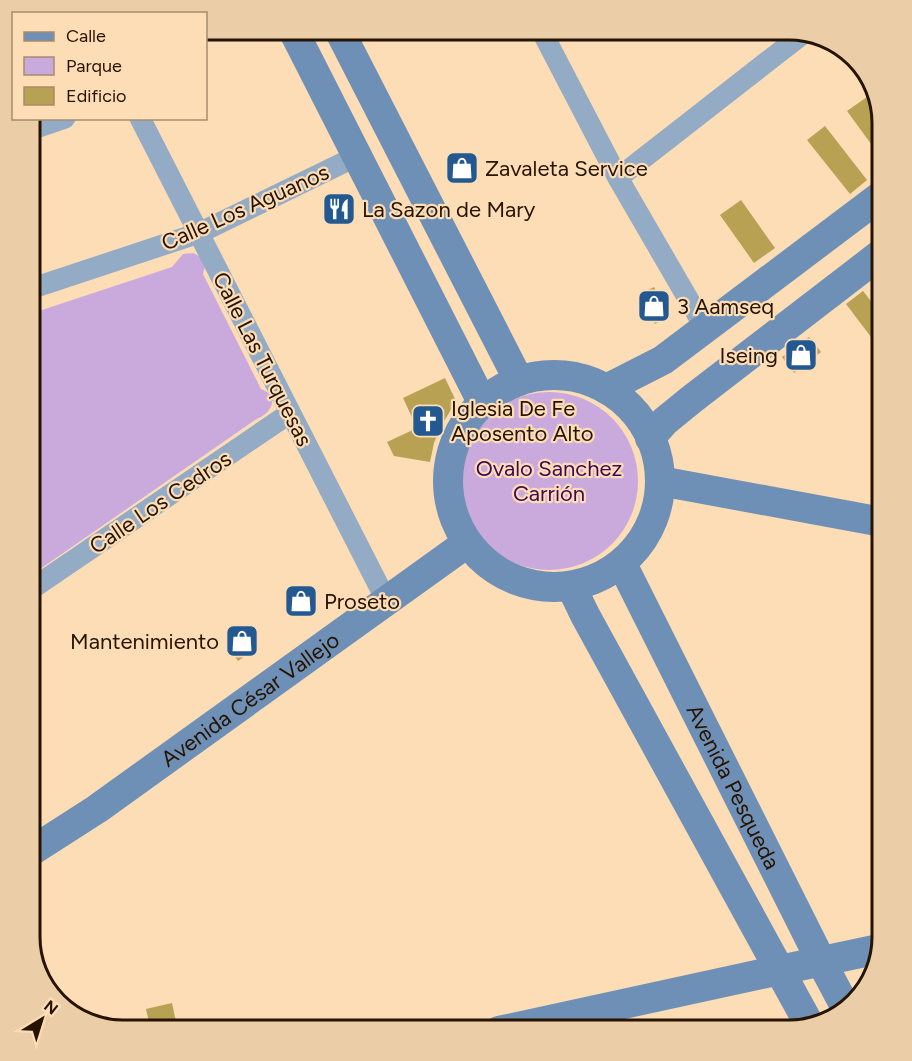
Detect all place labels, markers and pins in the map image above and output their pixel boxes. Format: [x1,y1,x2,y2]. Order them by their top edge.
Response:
shop icon: Zavaleta Service [444,150,480,186]
place label: Zavaleta Service [485,155,648,182]
restaurant icon: La Sazon de Mary [321,191,357,227]
place label: La Sazon de Mary [362,196,536,223]
shop icon: 3 Aamseq [636,288,672,324]
place label: 3 Aamseq [677,293,774,320]
shop icon: Iseing [783,337,819,373]
place label: Iseing [719,342,778,369]
place label: Iglesia De Fe Aposento Alto [451,395,593,447]
church icon: Iglesia De Fe Aposento Alto [410,403,446,439]
shop icon: Proseto [283,583,319,619]
place label: Proseto [324,588,400,615]
shop icon: Mantenimiento [224,623,260,659]
place label: Mantenimiento [70,628,219,655]

